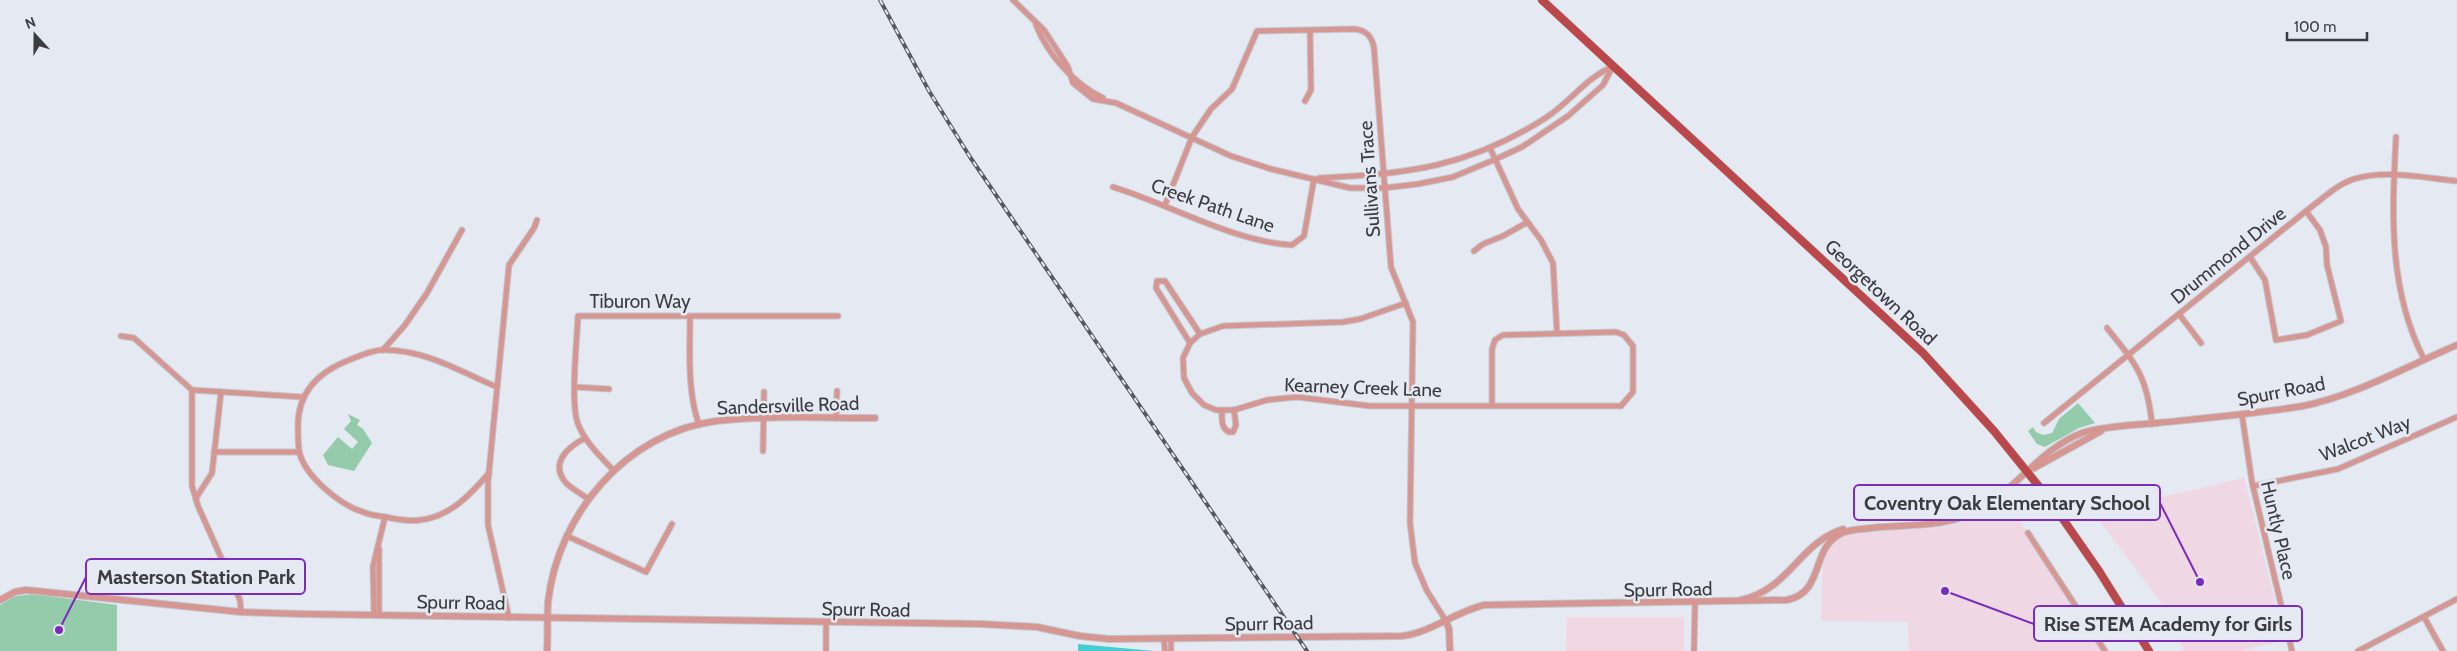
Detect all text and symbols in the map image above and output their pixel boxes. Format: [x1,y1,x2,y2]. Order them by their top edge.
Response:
north arrow [10,10,60,60]
scale bar [2287,10,2367,42]
text: N [22,13,38,33]
text: 100 m [2294,18,2336,36]
street label: Sullivans Trace [1354,120,1385,238]
street label: Creek Path Lane [1148,174,1278,237]
street label: Drummond Drive [2166,202,2291,309]
street label: Georgetown Road [1820,235,1941,350]
street label: Tiburon Way [589,290,691,313]
street label: Spurr Road [2235,372,2327,411]
street label: Kearney Creek Lane [1284,373,1442,402]
street label: Sandersville Road [716,392,860,419]
street label: Walcot Way [2316,410,2414,466]
street label: Huntly Place [2256,478,2301,582]
callout: Coventry Oak Elementary School [1854,485,2160,520]
text: Coventry Oak Elementary School [1864,491,2150,515]
callout: Masterson Station Park [86,559,305,594]
text: Masterson Station Park [97,565,296,589]
street label: Spurr Road [1623,577,1713,602]
street label: Spurr Road [416,590,506,615]
street label: Spurr Road [821,597,911,622]
callout: Rise STEM Academy for Girls [2034,606,2302,641]
street label: Spurr Road [1224,611,1314,636]
text: Rise STEM Academy for Girls [2044,612,2292,636]

